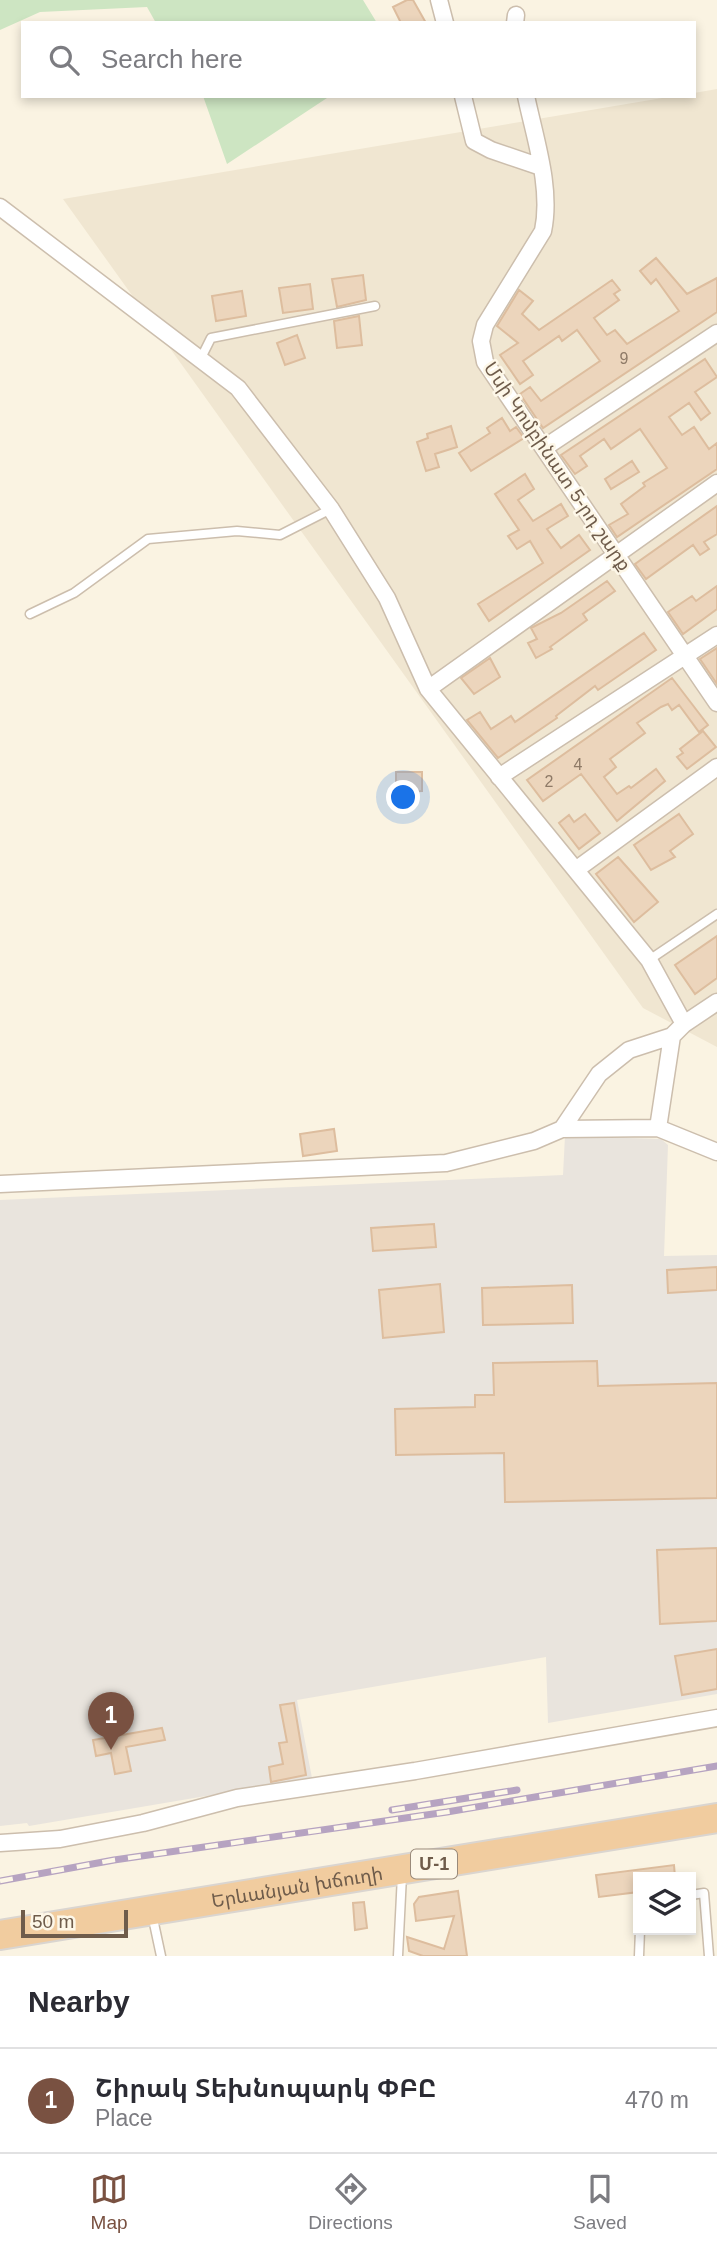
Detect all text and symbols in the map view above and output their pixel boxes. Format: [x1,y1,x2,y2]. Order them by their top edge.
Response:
search box [21,21,696,98]
icon: search [45,41,83,79]
text: Search here [101,44,243,74]
house number: 9 [620,350,629,367]
street label: Մսի Կոմբինատ 5-րդ շարք [479,358,635,575]
house number: 4 [574,756,583,773]
house number: 2 [545,773,554,790]
your location [386,780,420,814]
pin: 1 [88,1692,134,1750]
road number: Մ-1 [411,1850,457,1878]
street label: Երևանյան խճուղի [210,1863,385,1911]
map controls [633,1872,696,1935]
button: layers [633,1872,696,1935]
scale bar [21,1907,128,1939]
text: 50 m [32,1911,74,1932]
text: Nearby [28,1985,130,2018]
text: Շիրակ Տեխնոպարկ ՓԲԸ [95,2073,436,2103]
text: 1 [45,2087,57,2113]
text: 470 m [625,2087,689,2113]
text: Place [95,2105,153,2131]
tab: Map [90,2170,128,2234]
tab: Directions [308,2170,393,2234]
tab: Saved [573,2170,627,2234]

